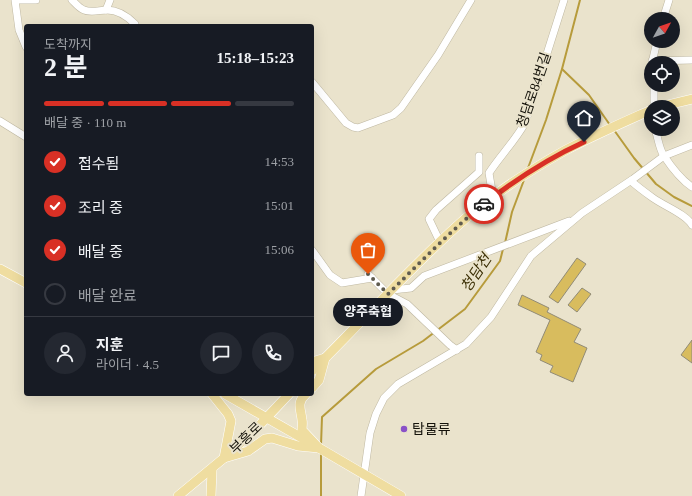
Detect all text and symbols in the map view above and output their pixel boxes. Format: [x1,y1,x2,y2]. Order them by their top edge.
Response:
north arrow [644,12,680,48]
map controls [644,12,680,136]
text: 도착까지 [44,37,92,52]
text: 15:18–15:23 [217,50,294,66]
street label: 청담로84번길 [514,50,554,130]
text: 2 분 [44,53,87,82]
button: locate [644,56,680,92]
button: layers [644,100,680,136]
pin [567,101,601,142]
icon: home [573,107,595,129]
text: 배달 중 · 110 m [44,115,126,130]
icon: check [44,151,66,173]
text: 14:53 [264,154,294,169]
text: 접수됨 [78,156,119,172]
courier [464,184,504,224]
icon: car [473,193,495,215]
icon: check [44,195,66,217]
text: 15:01 [264,198,294,213]
text: 조리 중 [78,200,123,216]
pin [351,233,385,274]
icon: check [44,239,66,261]
icon: bag [357,239,379,261]
text: 15:06 [264,242,294,257]
text: 배달 중 [78,244,123,260]
water label: 청담천 [458,250,495,295]
text: 배달 완료 [78,288,137,304]
callout: 양주축협 [333,298,403,326]
text: 양주축협 [344,304,392,319]
button: person [44,332,86,374]
button: chat [200,332,242,374]
button: phone [252,332,294,374]
text: 지훈 [96,337,124,353]
text: 라이더 · 4.5 [96,357,159,372]
street label: 부흥로 [227,419,265,457]
place label: 탑물류 [412,422,451,437]
marker: 탑물류 [399,424,409,434]

